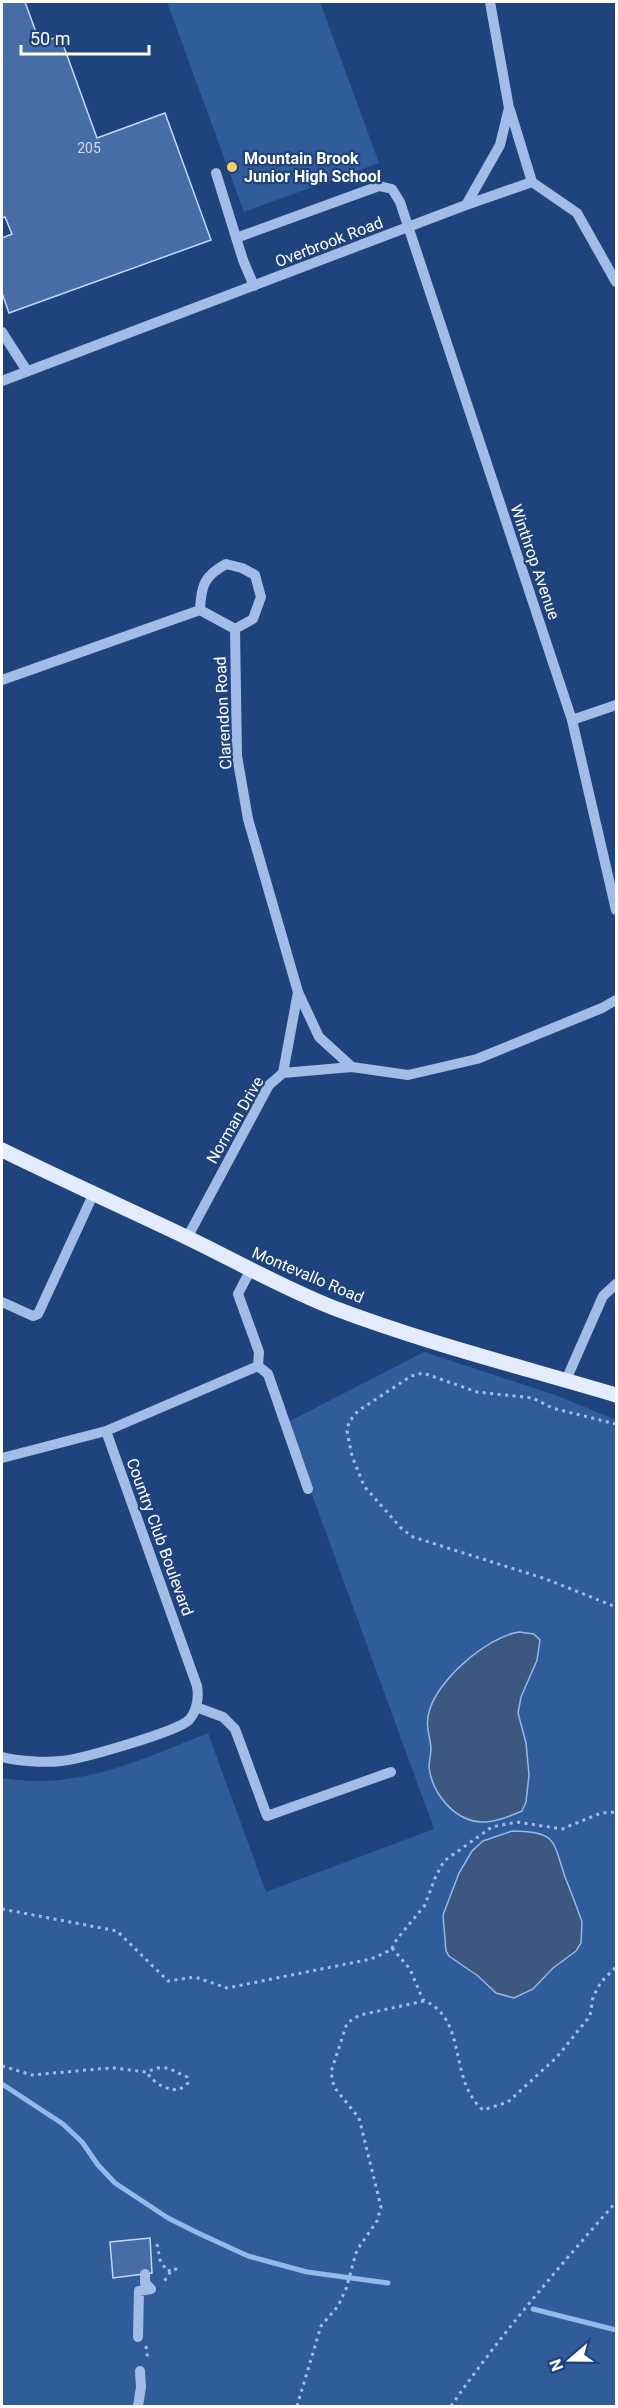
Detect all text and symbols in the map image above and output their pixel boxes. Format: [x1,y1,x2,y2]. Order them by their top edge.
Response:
scale bar [21,18,148,56]
text: 50 m [30,28,70,49]
house number: 205 [77,140,101,156]
place label: Mountain Brook Junior High School [244,149,381,186]
marker: Mountain Brook Junior High School [225,160,239,174]
street label: Overbrook Road [272,213,386,271]
street label: Winthrop Avenue [506,502,564,622]
street label: Clarendon Road [211,656,235,770]
street label: Norman Drive [202,1073,268,1167]
street label: Montevallo Road [249,1243,367,1307]
street label: Country Club Boulevard [123,1456,197,1618]
north arrow [540,2330,600,2390]
text: N [546,2356,567,2374]

